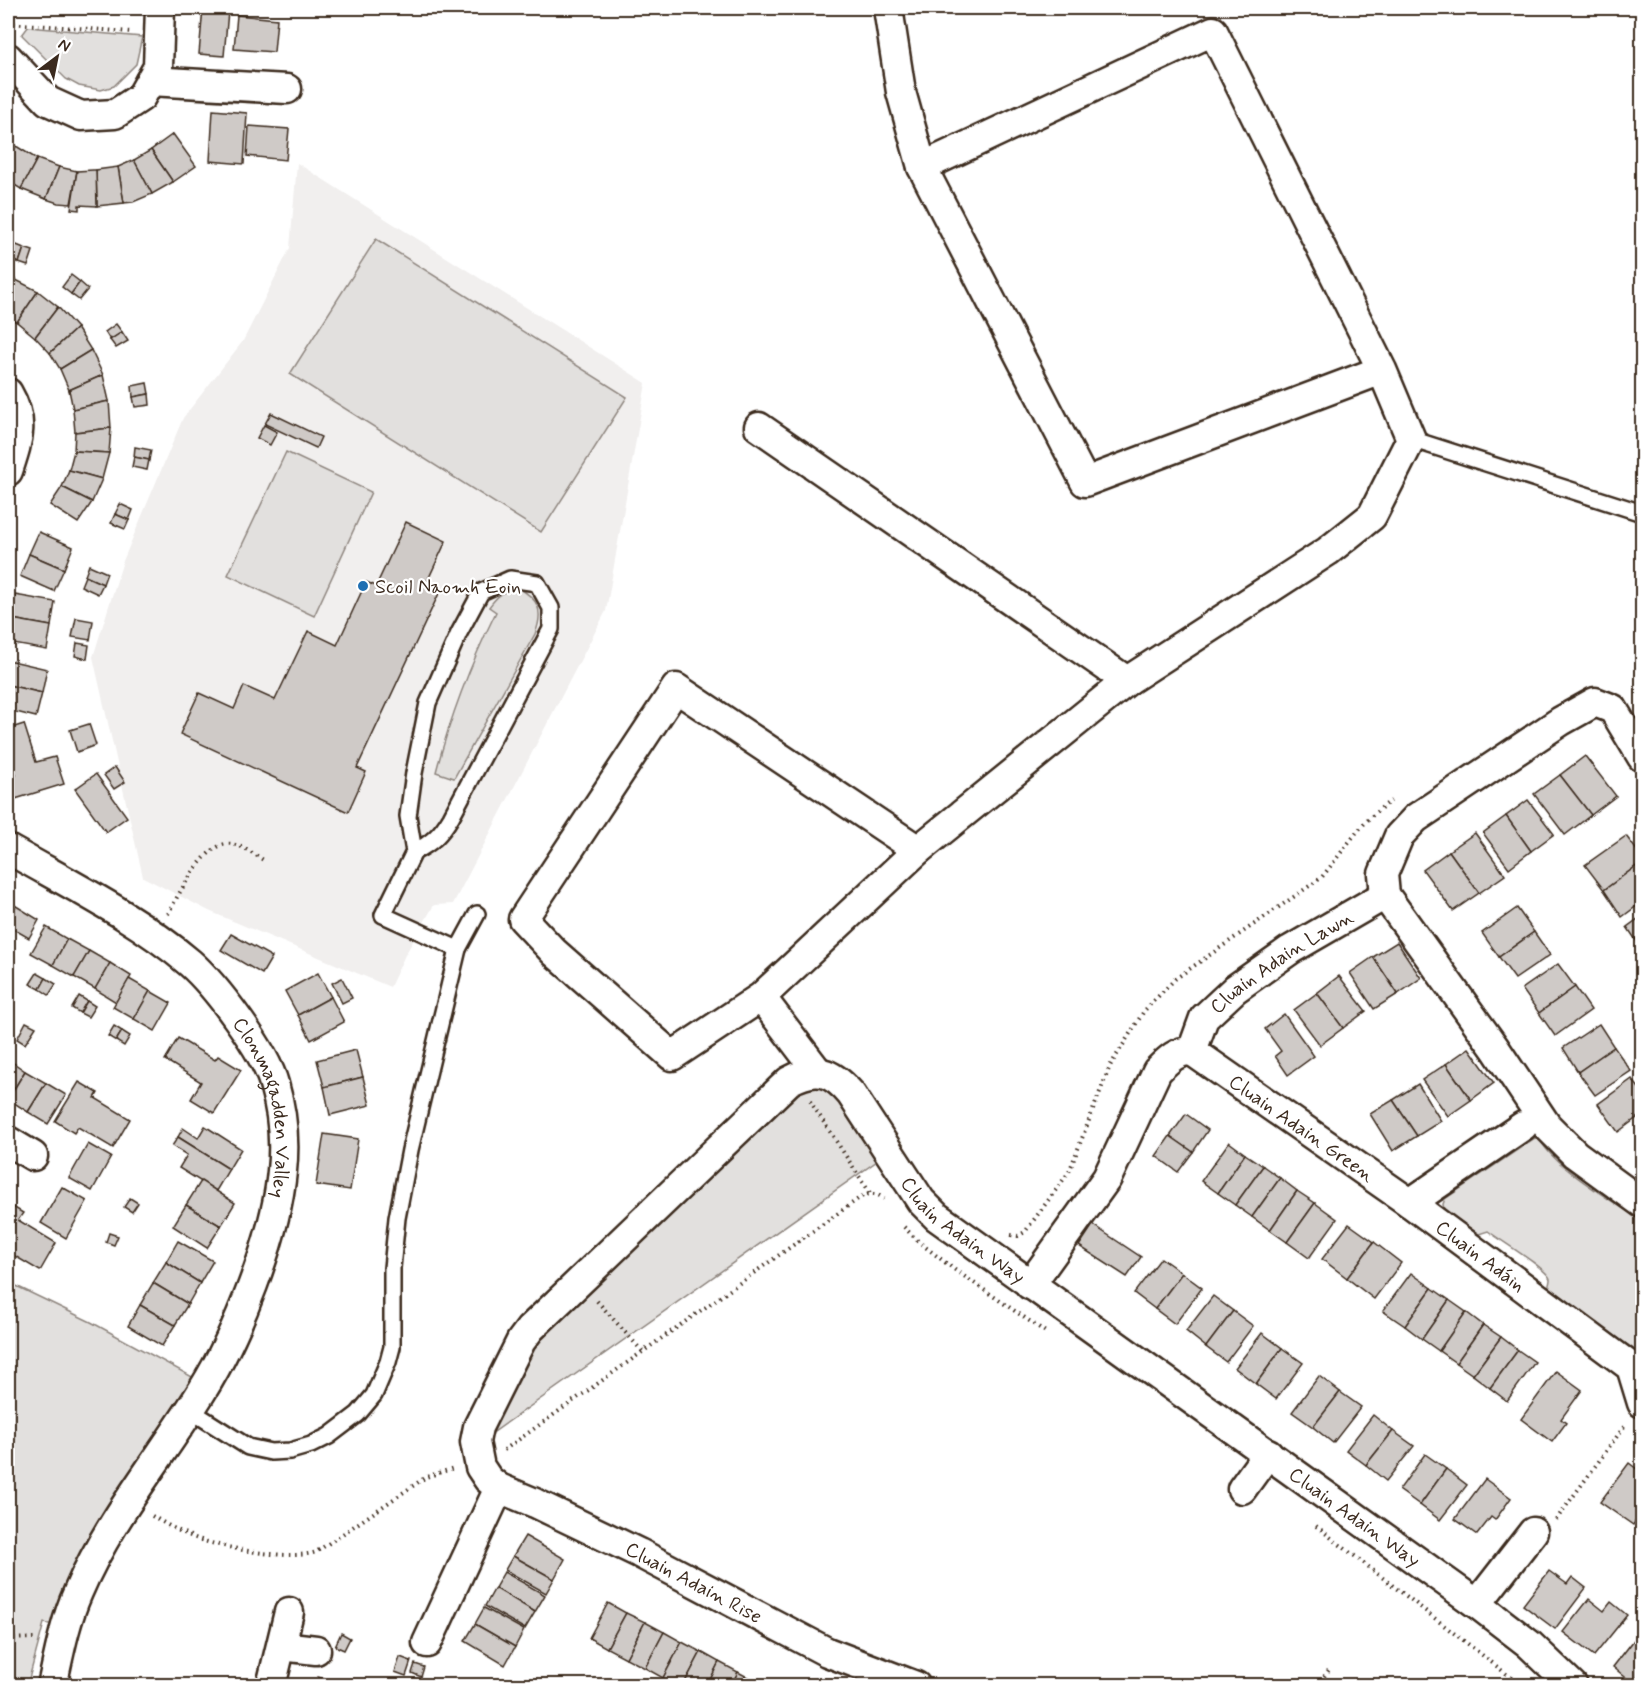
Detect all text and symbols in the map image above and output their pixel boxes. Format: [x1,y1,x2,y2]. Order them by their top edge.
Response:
north arrow [27,27,87,87]
text: N [54,34,74,57]
place label: Scoil Naomh Eoin [375,574,521,601]
marker: Scoil Naomh Eoin [356,579,370,593]
street label: Cluain Adain Lawn [1205,904,1359,1021]
street label: Clonmagadden Valley [226,1012,295,1200]
street label: Cluain Adain Green [1223,1069,1380,1189]
street label: Cluain Adain Way [894,1172,1030,1291]
street label: Cluain Adáin [1429,1214,1530,1299]
street label: Cluain Adain Way [1283,1461,1425,1574]
street label: Cluain Adain Rise [620,1536,766,1631]

